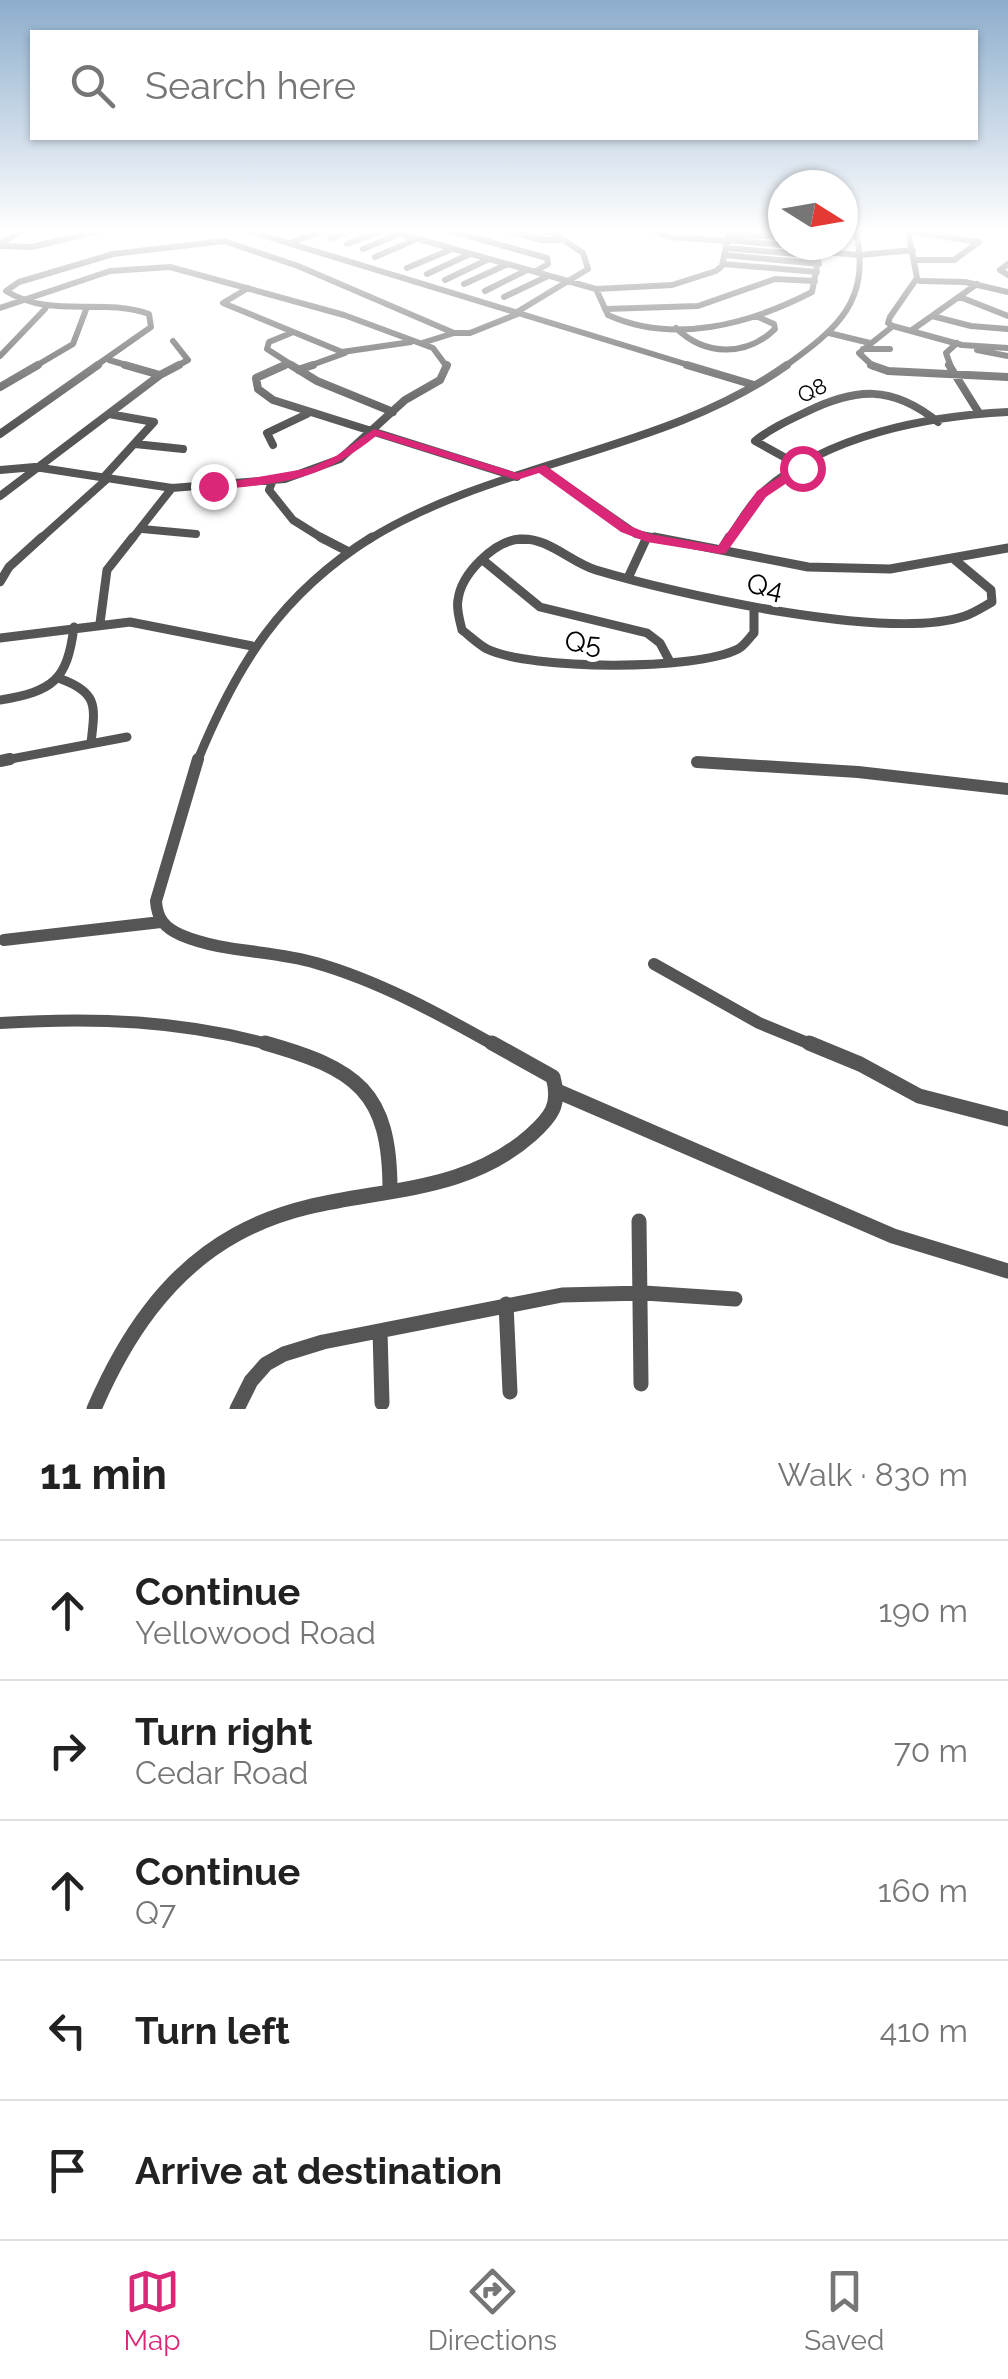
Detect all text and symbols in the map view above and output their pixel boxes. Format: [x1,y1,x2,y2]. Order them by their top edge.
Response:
search box [30,30,978,140]
icon: search [65,58,120,113]
text: Search here [145,63,356,108]
north arrow [768,170,858,260]
street label: Q8 [793,372,831,408]
route start [780,446,826,492]
route end [191,464,237,510]
street label: Q4 [744,567,786,606]
street label: Q5 [564,625,602,660]
text: 11 min [40,1450,167,1499]
text: Walk · 830 m [778,1456,968,1493]
text: Continue [135,1569,300,1614]
icon: ahead [40,1583,95,1638]
text: 190 m [878,1592,968,1629]
text: Yellowood Road [135,1614,376,1651]
text: Turn right [135,1709,312,1754]
icon: right [40,1723,95,1778]
text: 70 m [894,1732,968,1769]
text: Cedar Road [135,1754,308,1791]
text: Continue [135,1849,300,1894]
icon: ahead [40,1863,95,1918]
text: 160 m [878,1872,968,1909]
text: Q7 [135,1894,176,1931]
icon: left [40,2003,95,2058]
text: Turn left [135,2008,290,2053]
text: 410 m [880,2012,968,2049]
icon: arrive [40,2143,95,2198]
text: Arrive at destination [135,2148,502,2193]
tab: Map [124,2264,181,2357]
tab: Directions [428,2264,557,2357]
tab: Saved [804,2264,884,2357]

